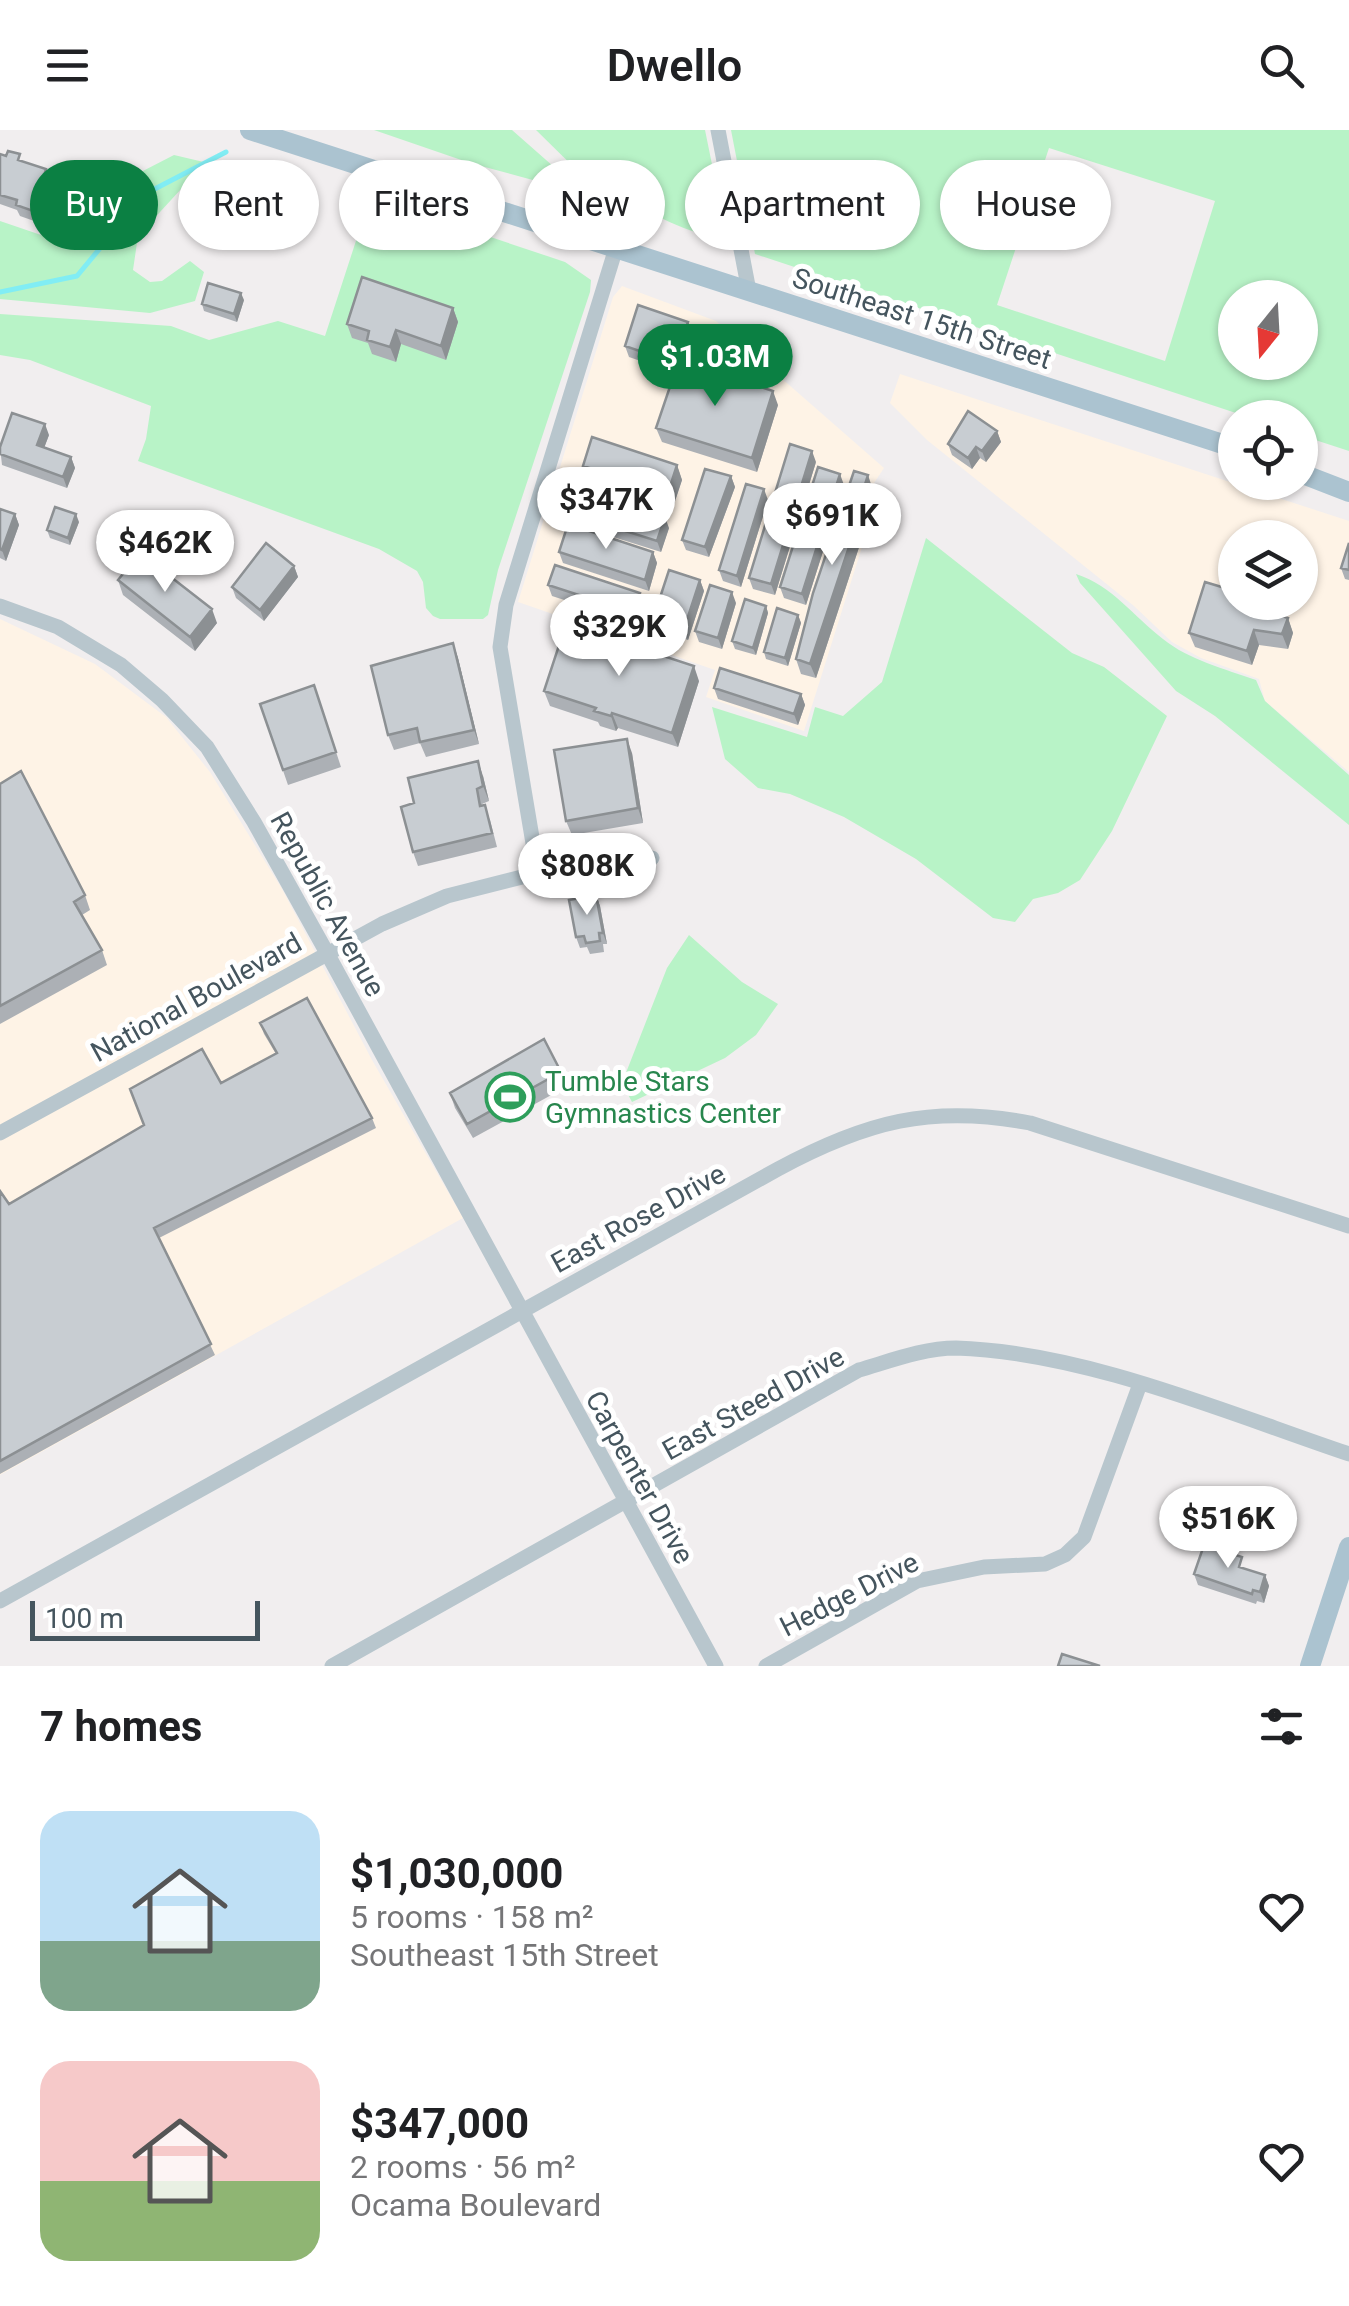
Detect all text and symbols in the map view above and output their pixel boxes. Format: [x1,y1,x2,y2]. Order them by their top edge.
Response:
icon: menu [40,38,95,93]
icon: search [1254,38,1309,93]
text: Dwello [607,39,742,92]
chip: Buy [30,160,158,250]
chip: Rent [178,160,319,250]
chip: Filters [339,160,505,250]
chip: New [525,160,665,250]
chip: Apartment [685,160,920,250]
chip: House [940,160,1111,250]
street label: Southeast 15th Street [788,261,1055,376]
north arrow [1218,280,1318,380]
map controls [1218,280,1318,620]
pin: $1.03M [634,324,796,409]
text: $1.03M [660,337,770,375]
button: locate [1218,400,1318,500]
pin: $347K [536,467,676,552]
text: $347K [559,480,653,518]
pin: $691K [762,483,902,568]
text: $691K [785,496,879,534]
pin: $462K [95,510,235,595]
button: layers [1218,520,1318,620]
text: $462K [118,523,212,561]
pin: $329K [549,594,689,679]
text: $329K [572,607,666,645]
street label: Republic Avenue [263,806,392,1002]
pin: $808K [517,833,657,918]
text: $808K [540,846,634,884]
street label: National Boulevard [85,926,307,1069]
place label: Tumble Stars Gymnastics Center [545,1065,782,1130]
sports icon: Tumble Stars Gymnastics Center [484,1071,536,1123]
street label: East Rose Drive [545,1157,731,1280]
street label: East Steed Drive [657,1340,850,1467]
street label: Carpenter Drive [579,1385,701,1569]
pin: $516K [1158,1486,1298,1571]
text: $516K [1181,1499,1275,1537]
street label: Hedge Drive [774,1545,924,1643]
scale bar [30,1596,260,1640]
text: 100 m [45,1602,124,1635]
icon: filters [1254,1699,1309,1754]
text: 7 homes [40,1702,202,1751]
text: $1,030,000 [350,1849,563,1898]
icon: home [120,1851,240,1971]
icon: heart [1254,1884,1309,1939]
text: 5 rooms · 158 m² [350,1898,593,1936]
text: Southeast 15th Street [350,1936,659,1974]
text: $347,000 [350,2099,529,2148]
icon: home [120,2101,240,2221]
icon: heart [1254,2134,1309,2189]
text: 2 rooms · 56 m² [350,2148,575,2186]
text: Ocama Boulevard [350,2186,601,2224]

